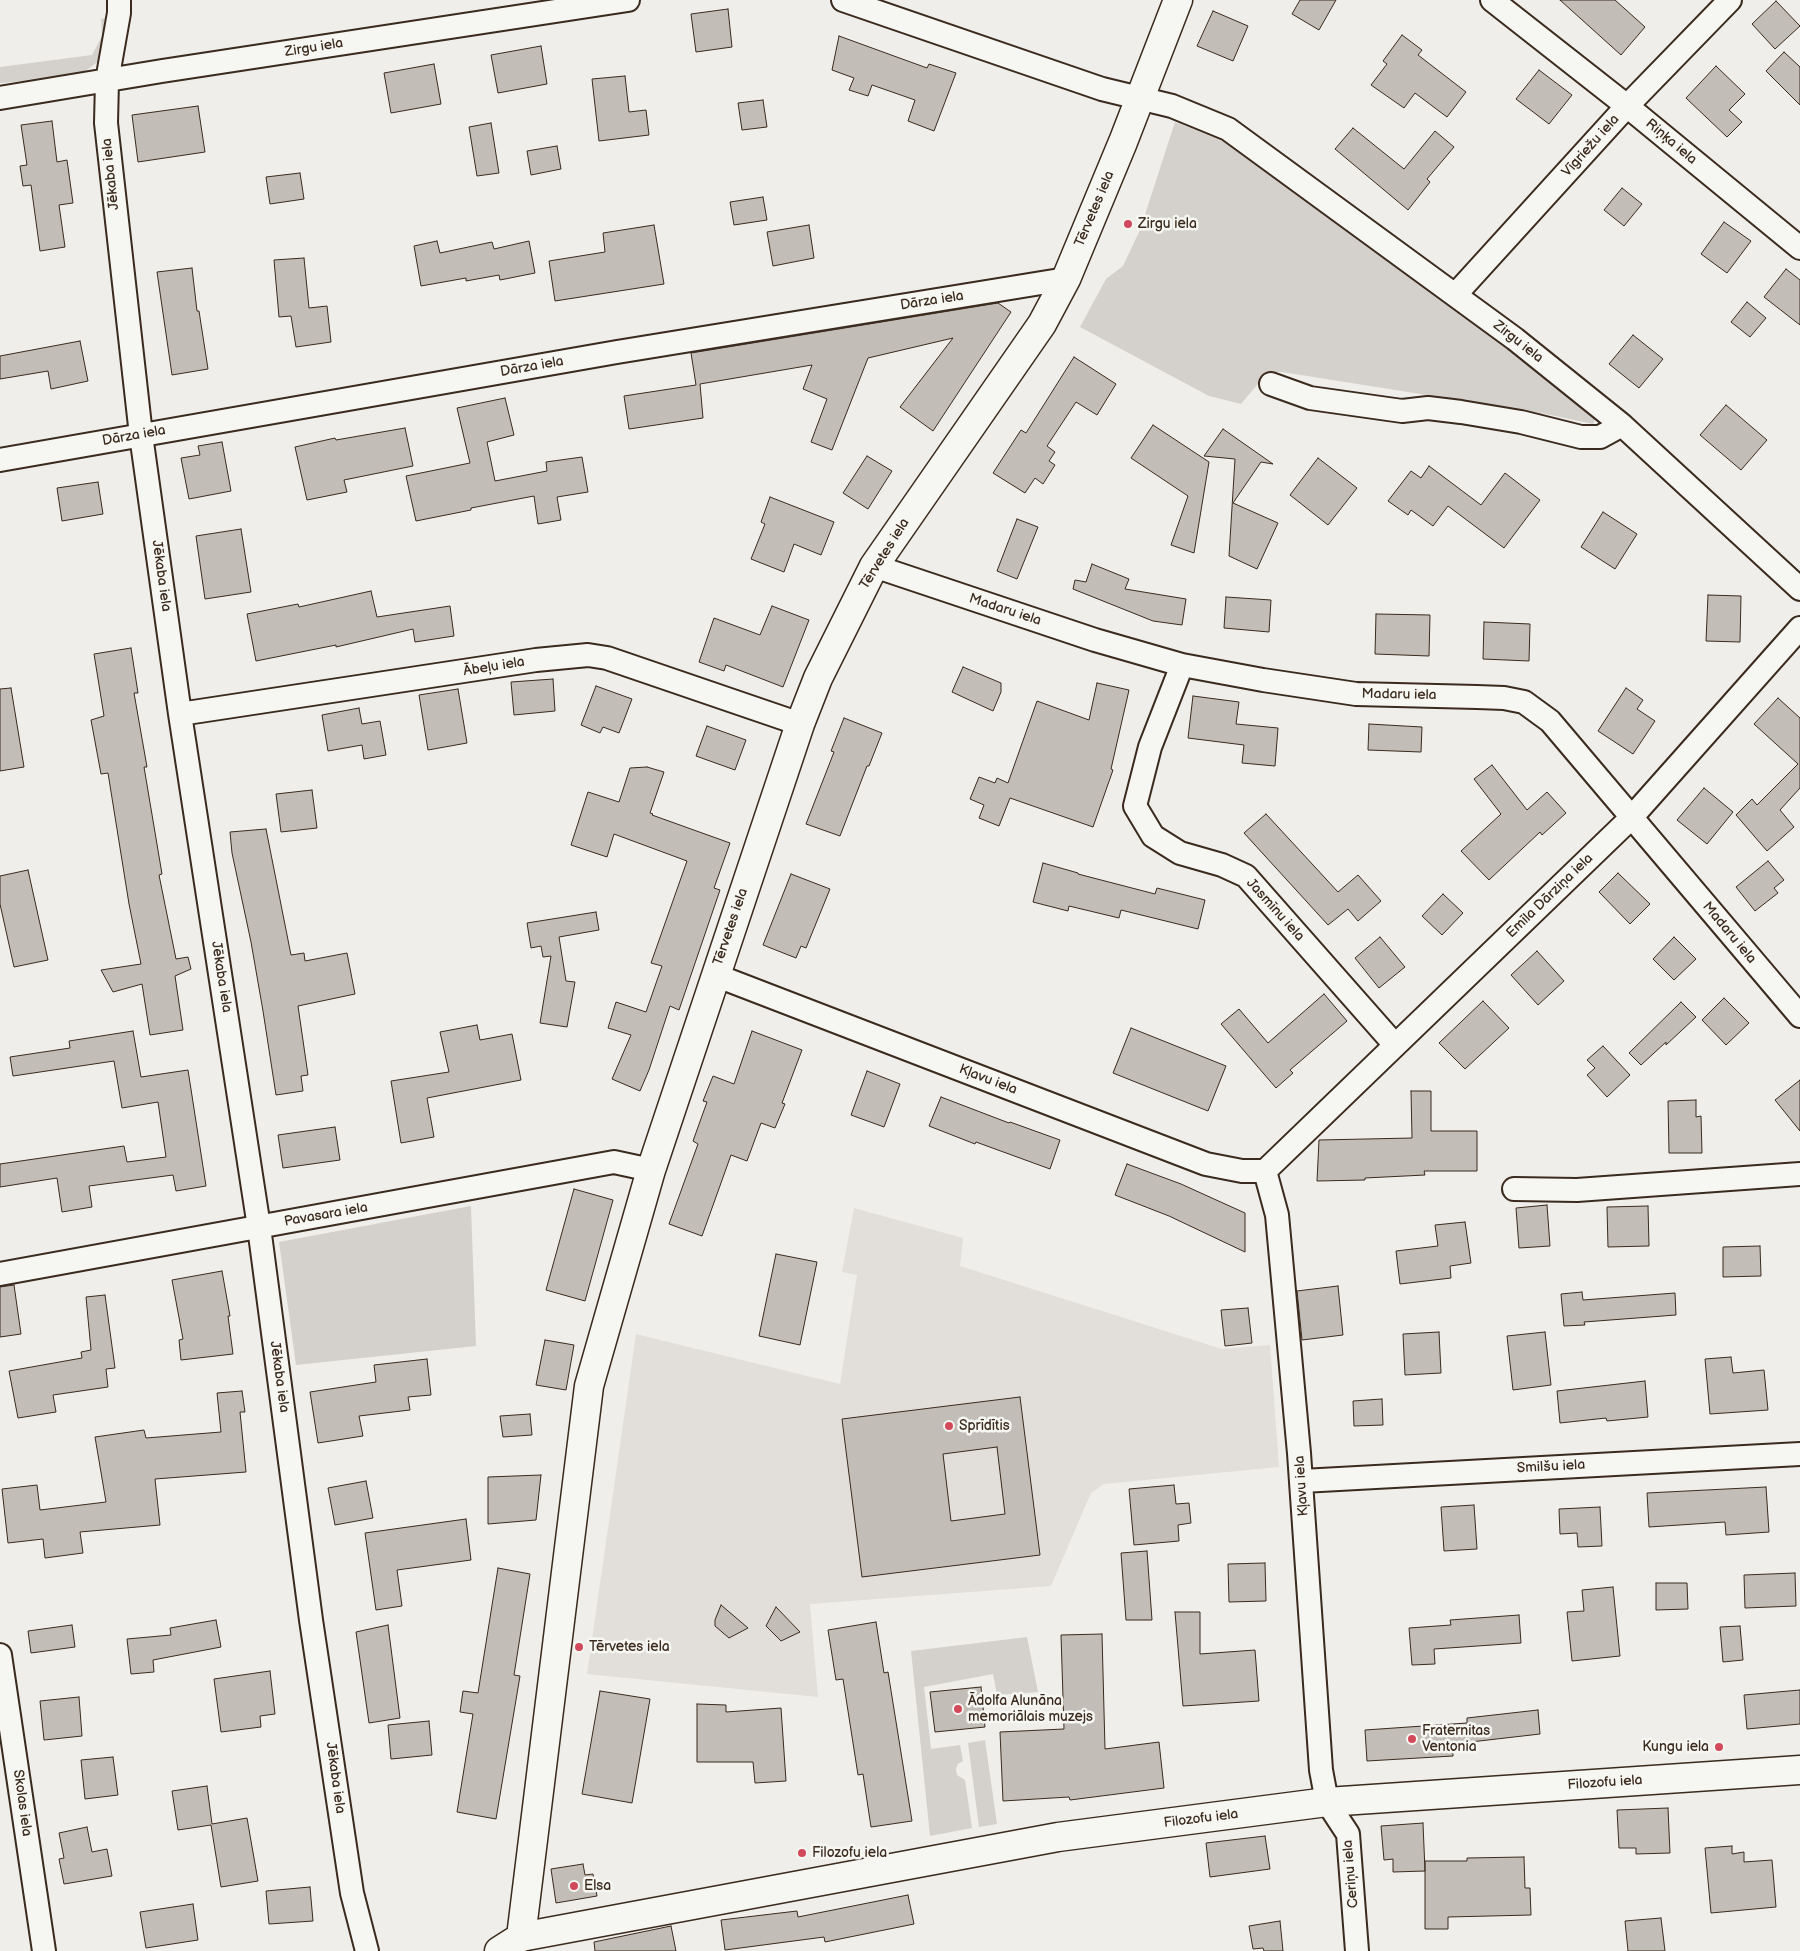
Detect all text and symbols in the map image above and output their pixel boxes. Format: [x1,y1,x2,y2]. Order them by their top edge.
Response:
street label: Zirgu iela [284,35,344,61]
street label: Vīgriežu iela [1559,112,1623,180]
street label: Riņķa iela [1642,116,1700,168]
street label: Jēkaba iela [99,137,123,211]
street label: Tērvetes iela [1072,169,1118,249]
place label: Zirgu iela [1138,216,1197,232]
marker: Zirgu iela [1122,218,1134,230]
street label: Dārza iela [899,288,965,314]
street label: Zirgu iela [1490,317,1546,367]
street label: Dārza iela [499,353,565,381]
street label: Dārza iela [101,422,167,450]
street label: Tērvetes iela [857,515,913,593]
street label: Jēkaba iela [148,539,174,613]
street label: Madaru iela [967,590,1043,630]
street label: Ābeļu iela [462,654,526,680]
street label: Madaru iela [1361,686,1437,704]
street label: Emīla Dārziņa iela [1503,850,1597,942]
street label: Jasmīnu iela [1242,875,1308,945]
street label: Tērvetes iela [710,886,752,968]
street label: Madaru iela [1698,899,1760,967]
street label: Jēkaba iela [207,940,235,1014]
street label: Kļavu iela [957,1061,1019,1099]
street label: Pavasara iela [283,1199,369,1231]
street label: Jēkaba iela [266,1340,292,1414]
place label: Sprīdītis [959,1418,1010,1434]
marker: Sprīdītis [943,1420,955,1432]
street label: Kļavu iela [1291,1455,1313,1517]
street label: Smilšu iela [1516,1457,1586,1477]
place label: Tērvetes iela [589,1639,670,1655]
marker: Tērvetes iela [573,1641,585,1653]
place label: Ādolfa Alunāna memoriālais muzejs [968,1693,1093,1725]
marker: Ādolfa Alunāna memoriālais muzejs [952,1703,964,1715]
place label: Fraternitas Ventonia [1422,1723,1490,1755]
marker: Fraternitas Ventonia [1406,1733,1418,1745]
place label: Kungu iela [1642,1739,1709,1755]
street label: Jēkaba iela [322,1741,348,1815]
marker: Kungu iela [1713,1741,1725,1753]
street label: Skolas iela [9,1769,35,1837]
street label: Filozofu iela [1567,1772,1643,1794]
street label: Filozofu iela [1163,1806,1239,1832]
street label: Ceriņu iela [1340,1839,1362,1909]
place label: Filozofu iela [812,1845,887,1861]
marker: Filozofu iela [796,1847,808,1859]
place label: Elsa [584,1878,611,1894]
marker: Elsa [568,1880,580,1892]

